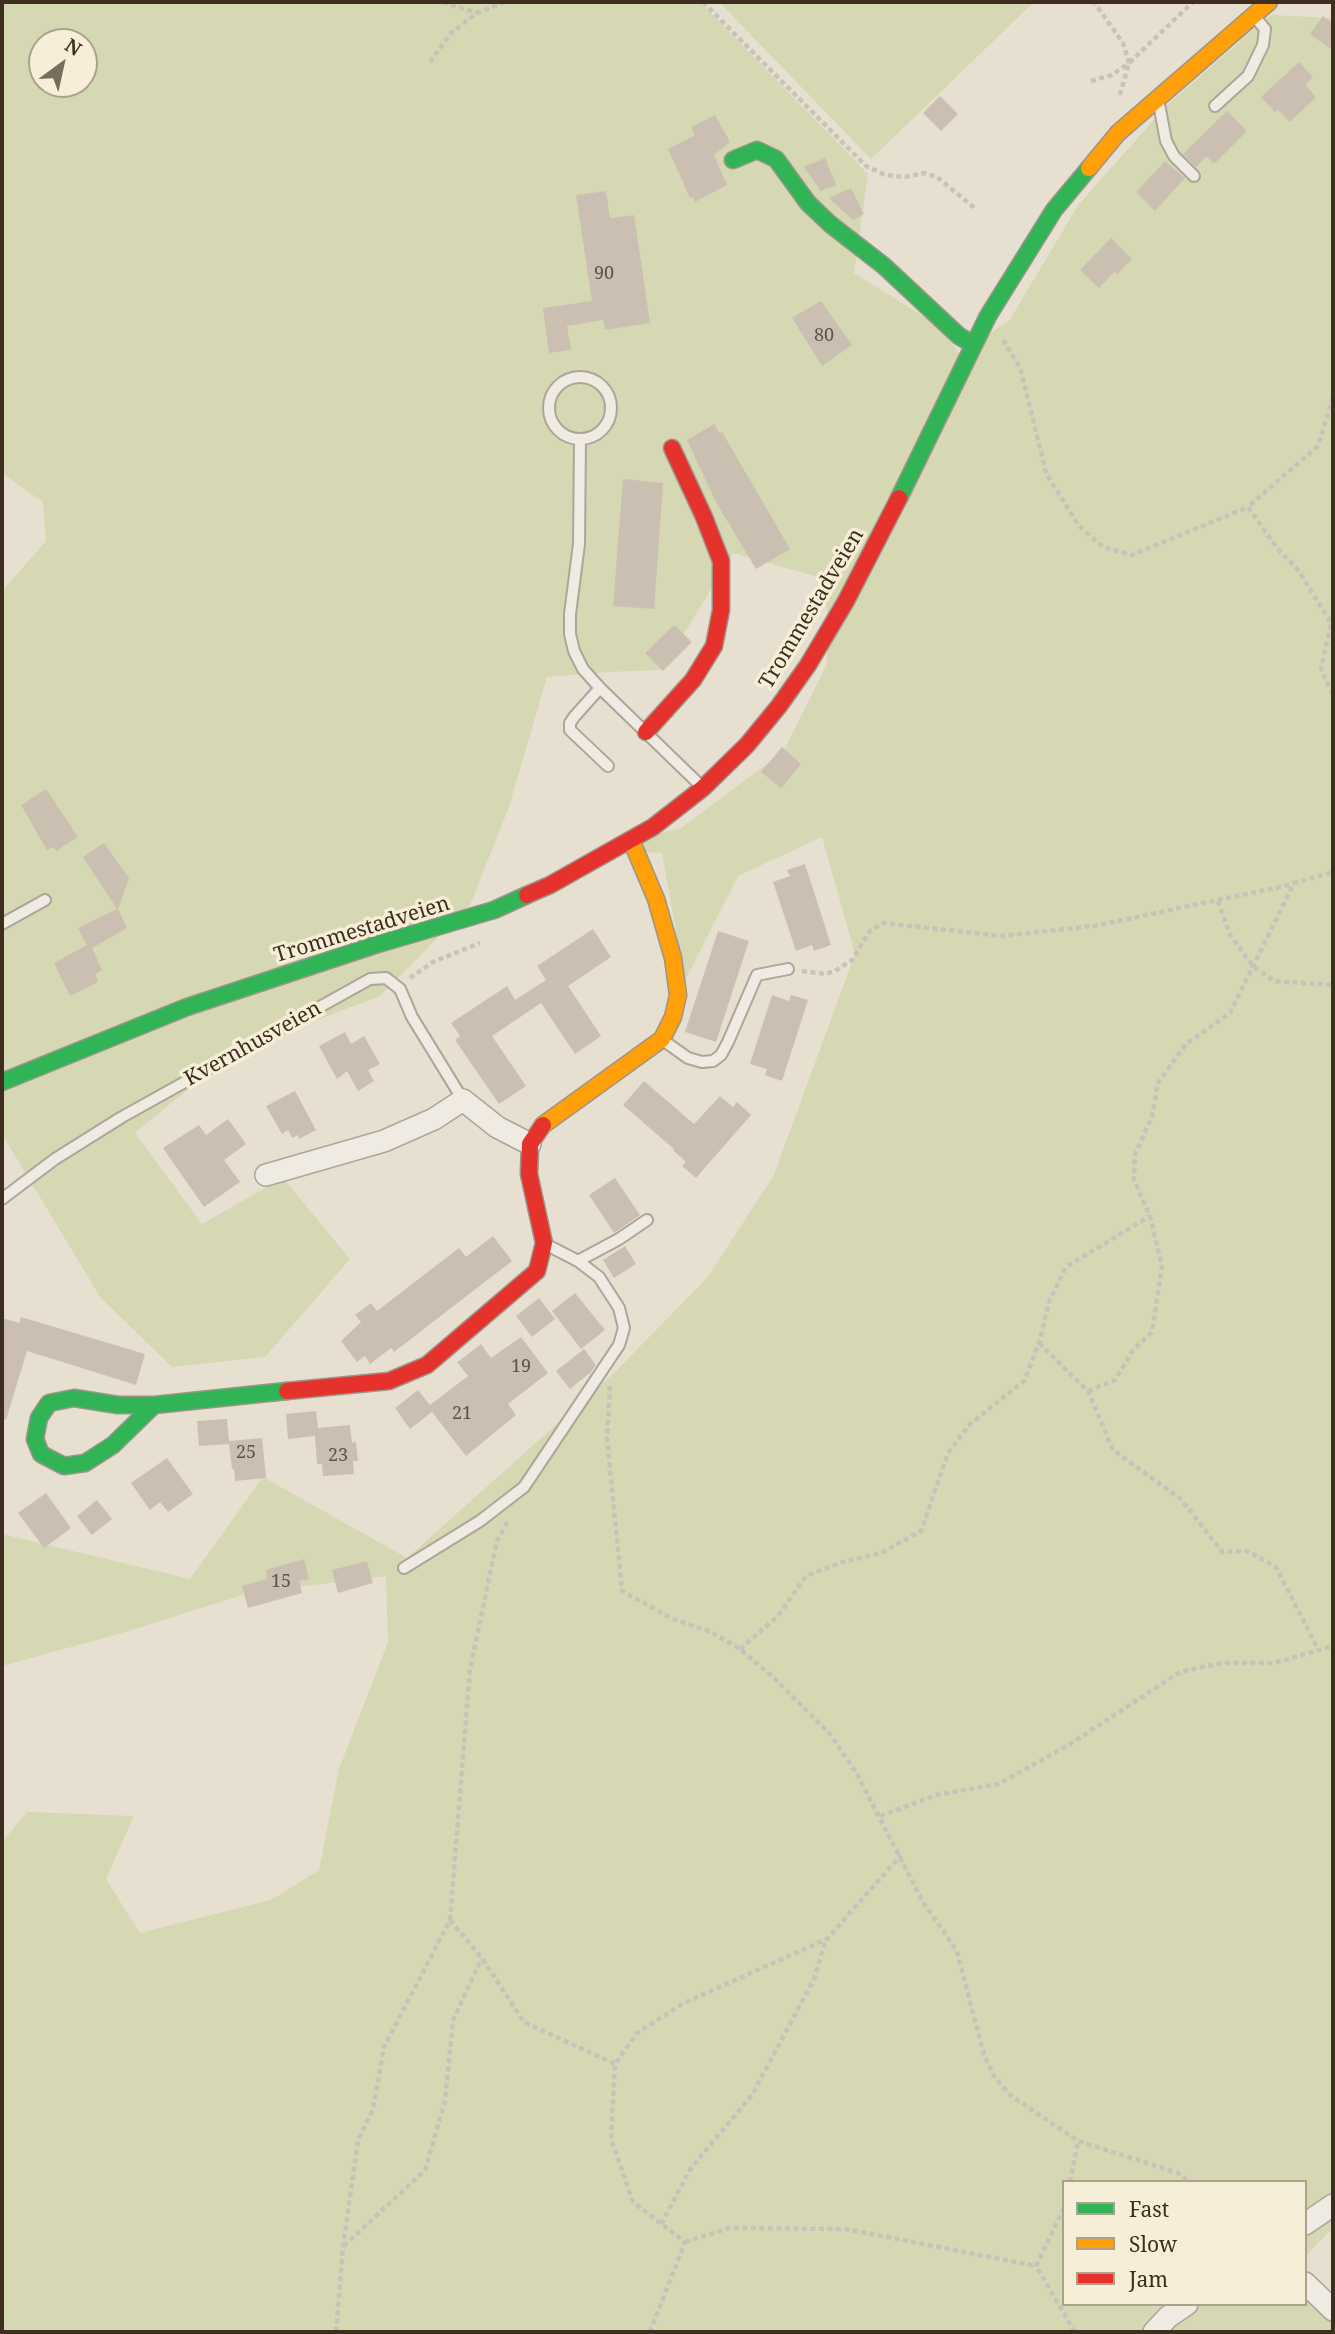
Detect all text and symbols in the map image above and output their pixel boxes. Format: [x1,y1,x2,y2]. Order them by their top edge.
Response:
north arrow [28,28,98,98]
text: N [60,32,87,62]
house number: 90 [594,263,614,285]
house number: 80 [814,325,834,347]
street label: Trommestadveien [754,524,870,694]
street label: Trommestadveien [271,891,453,969]
street label: Kvernhusveien [180,996,326,1092]
house number: 19 [511,1356,531,1378]
house number: 21 [452,1403,472,1425]
house number: 25 [236,1442,256,1464]
house number: 23 [328,1445,348,1467]
house number: 15 [271,1571,291,1593]
legend [1062,2180,1307,2306]
text: Fast [1129,2195,1169,2223]
text: Slow [1129,2230,1177,2258]
text: Jam [1129,2265,1168,2293]

